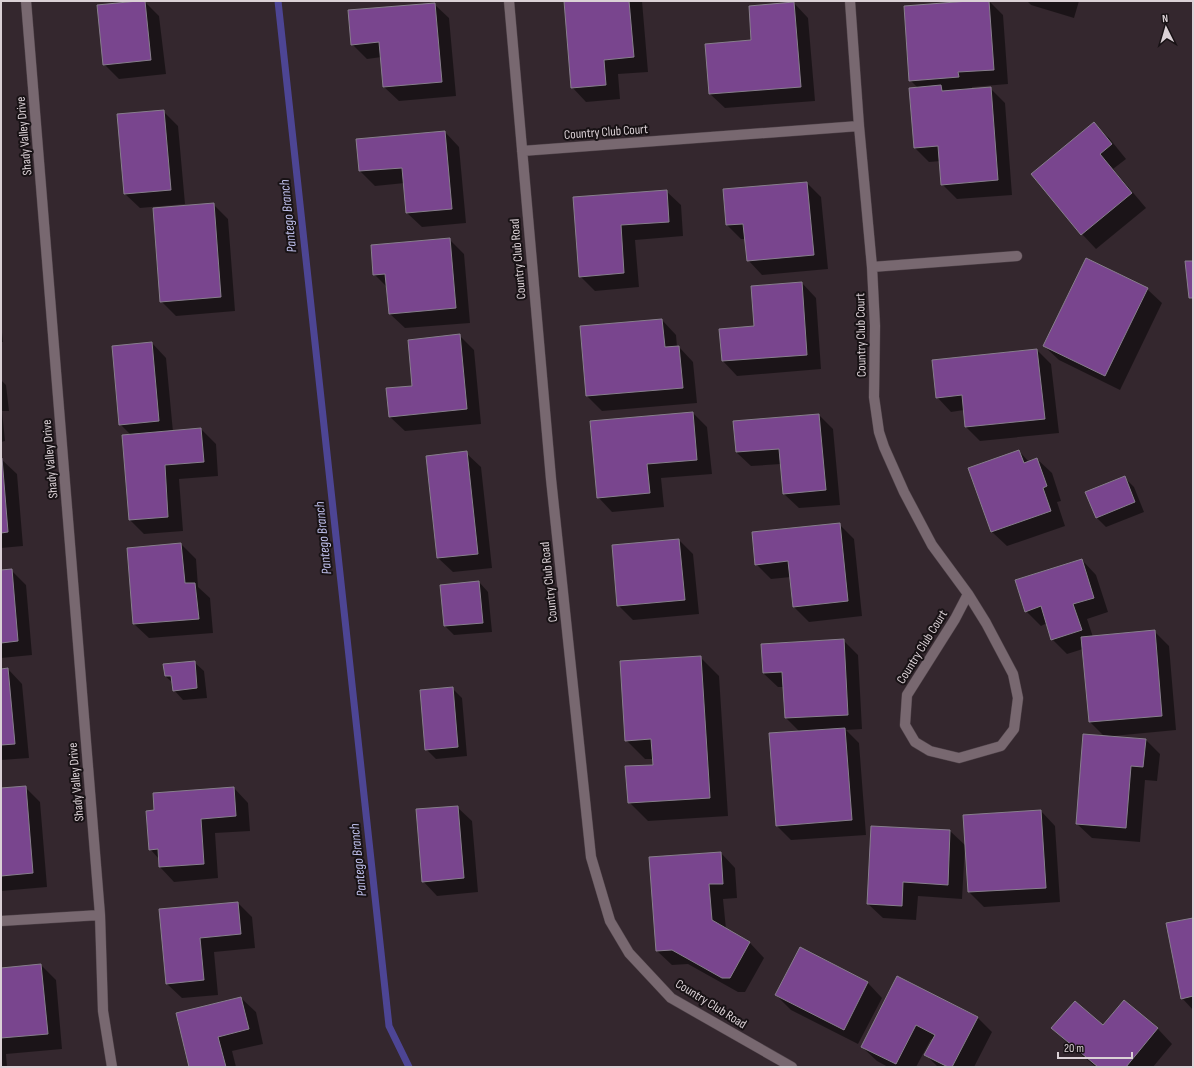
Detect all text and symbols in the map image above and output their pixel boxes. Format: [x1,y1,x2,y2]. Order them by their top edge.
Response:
north arrow [1146,8,1186,48]
text: N [1162,12,1169,25]
street label: Shady Valley Drive [13,96,35,176]
street label: Country Club Court [564,121,649,143]
water label: Pantego Branch [276,179,300,253]
street label: Country Club Road [507,218,529,300]
street label: Country Club Court [852,293,870,377]
street label: Shady Valley Drive [39,419,61,499]
water label: Pantego Branch [311,501,335,575]
street label: Country Club Road [537,541,561,623]
street label: Country Club Court [893,607,951,687]
street label: Shady Valley Drive [65,742,87,822]
water label: Pantego Branch [346,823,370,897]
street label: Country Club Road [672,976,750,1032]
scale bar [1058,1034,1132,1060]
text: 20 m [1064,1041,1084,1056]

